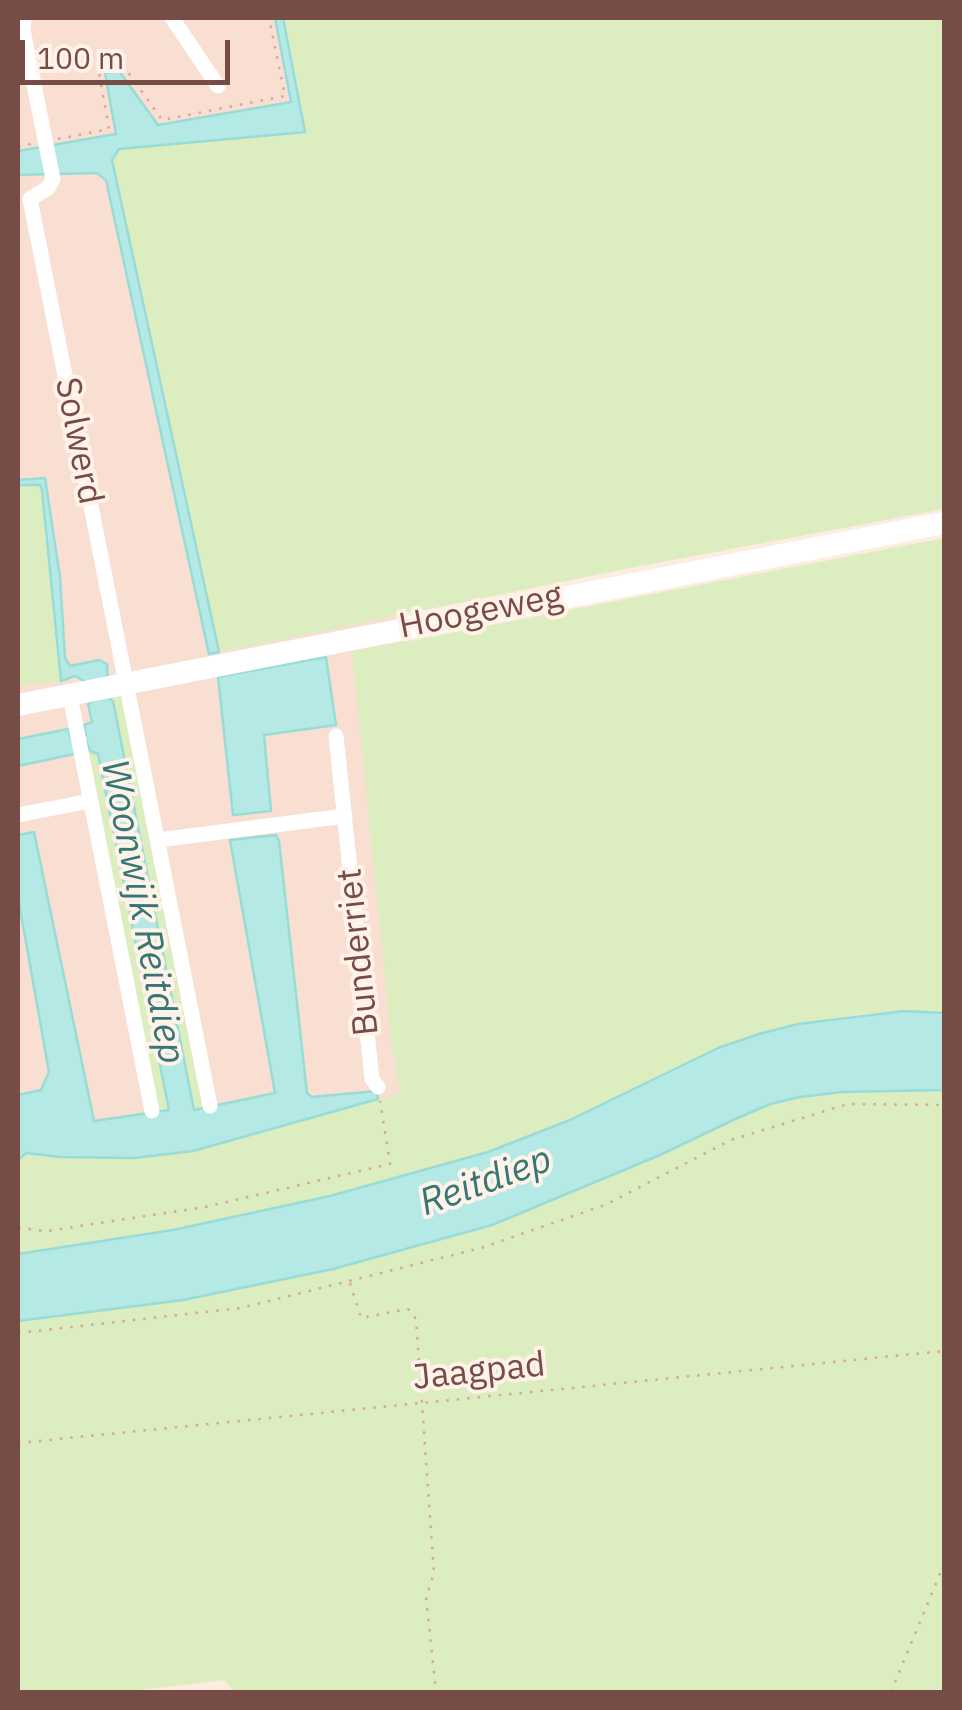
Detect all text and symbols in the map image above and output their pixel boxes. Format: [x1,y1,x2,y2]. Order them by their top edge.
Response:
scale bar [25,20,235,82]
text: 100 m [37,38,124,77]
street label: Solwerd [45,374,111,508]
street label: Hoogeweg [396,576,566,648]
water label: Woonwijk Reitdiep [90,756,194,1068]
street label: Bunderriet [329,866,389,1038]
water label: Reitdiep [414,1137,558,1227]
street label: Jaagpad [411,1344,547,1400]

